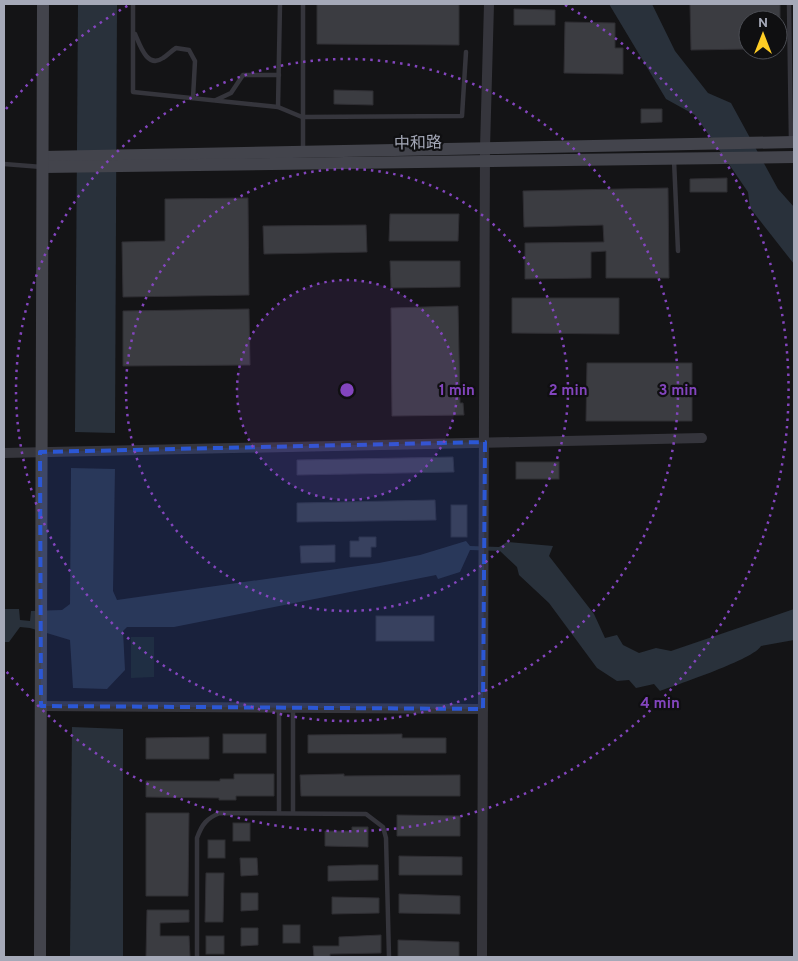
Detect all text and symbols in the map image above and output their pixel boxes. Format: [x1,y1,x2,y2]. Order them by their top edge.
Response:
north arrow [738,10,788,60]
text: N [758,15,768,32]
street label: 中和路 [394,134,442,154]
centre of rings [338,381,356,399]
text: 1 min [439,382,475,401]
text: 2 min [548,382,588,401]
text: 3 min [658,382,698,401]
text: 4 min [640,695,680,714]

